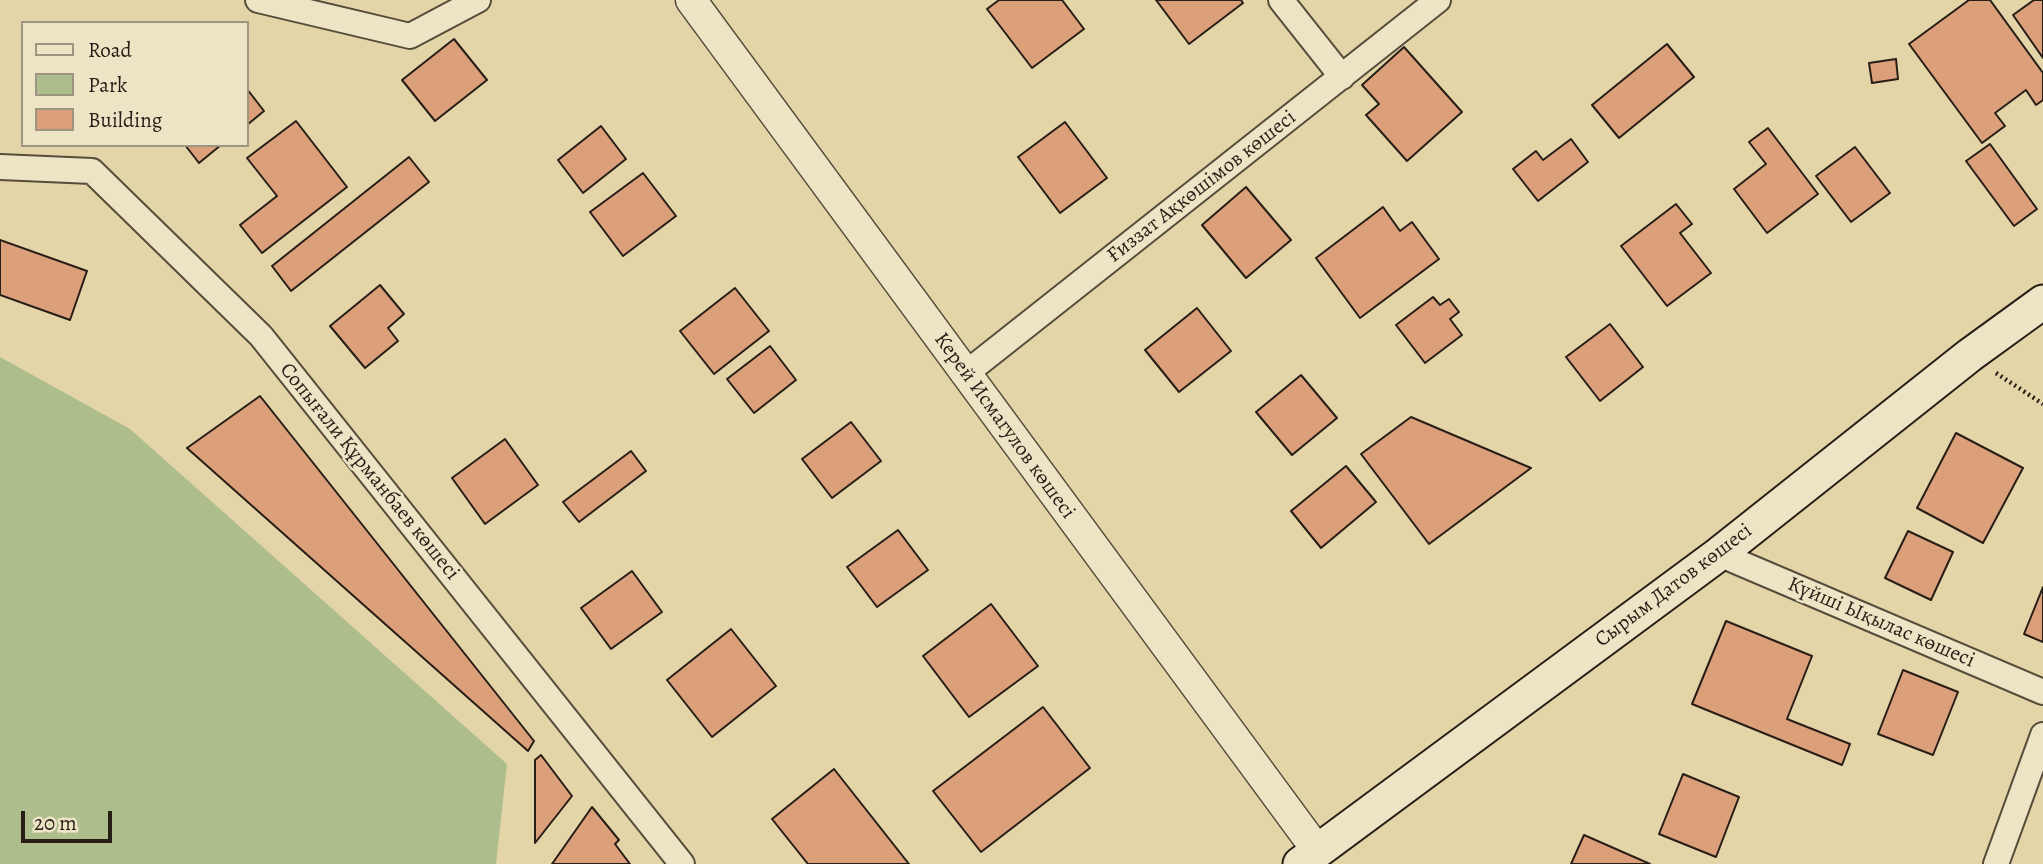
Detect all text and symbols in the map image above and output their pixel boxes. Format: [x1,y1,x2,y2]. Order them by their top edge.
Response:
legend [21,21,248,147]
text: Road [88,36,132,64]
text: Park [88,71,127,99]
street label: Ғиззат Ақкөшімов көшесi [1103,105,1301,269]
text: Building [88,106,162,134]
street label: Керей Исмагулов көшесі [928,328,1080,524]
street label: Сопығали Құрманбаев көшесі [274,358,464,586]
street label: Сырым Датов көшесі [1590,519,1758,653]
street label: Күйші Ықылас көшесі [1784,572,1978,674]
scale bar [24,798,116,842]
text: 20 m [34,809,77,837]

